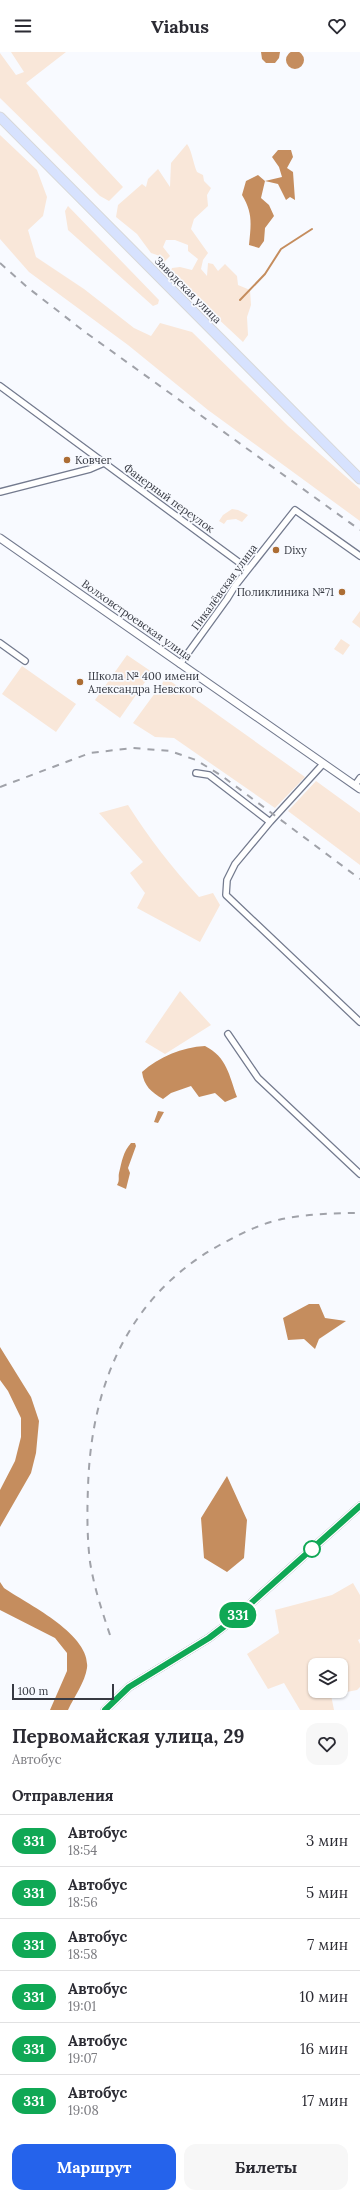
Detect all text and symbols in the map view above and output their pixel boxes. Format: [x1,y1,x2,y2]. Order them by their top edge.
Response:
icon: menu [12,15,34,37]
text: Viabus [151,15,209,38]
icon: heart [326,15,348,37]
street label: Заводская улица [152,254,225,327]
place label: Ковчег [75,453,112,467]
marker: Ковчег [62,455,72,465]
street label: Фанерный переулок [121,460,217,536]
street label: Пикалёвская улица [188,541,260,633]
place label: Dixy [284,543,307,557]
marker: Dixy [271,545,281,555]
street label: Волховстроевская улица [79,576,195,664]
place label: Поликлиника №71 [237,585,334,599]
marker: Поликлиника №71 [337,587,347,597]
place label: Школа № 400 имени Александра Невского [87,669,203,696]
marker: Школа № 400 имени Александра Невского [75,677,85,687]
unlabelled marker [303,1540,321,1558]
line badge: 331 [215,1602,261,1628]
text: 331 [227,1606,249,1624]
map controls [308,1658,348,1698]
button: layers [308,1658,348,1698]
scale bar [12,1682,114,1701]
text: 100 m [18,1684,48,1698]
button: heart [306,1723,348,1765]
text: Первомайская улица, 29 [12,1724,244,1748]
text: Автобус [12,1751,62,1768]
text: Отправления [12,1786,114,1805]
text: Автобус [68,1823,127,1842]
text: 3 мин [306,1831,348,1850]
text: 331 [23,1832,45,1850]
text: 18:54 [68,1842,97,1859]
text: Автобус [68,1875,127,1894]
text: 5 мин [306,1883,348,1902]
text: 331 [23,1884,45,1902]
text: 18:56 [68,1894,98,1911]
text: Автобус [68,1927,127,1946]
text: 7 мин [307,1935,348,1954]
text: 331 [23,1936,45,1954]
text: 18:58 [68,1946,98,1963]
text: Автобус [68,1979,127,1998]
text: 10 мин [299,1987,348,2006]
text: 331 [23,1988,45,2006]
text: 19:01 [68,1998,96,2015]
text: Автобус [68,2031,127,2050]
text: 16 мин [300,2039,348,2058]
text: 331 [23,2040,45,2058]
text: 19:07 [68,2050,97,2067]
text: Автобус [68,2083,127,2102]
text: 17 мин [302,2091,348,2110]
text: 331 [23,2092,45,2110]
text: 19:08 [68,2102,99,2119]
button: Маршрут [12,2144,176,2190]
button: Билеты [184,2144,348,2190]

